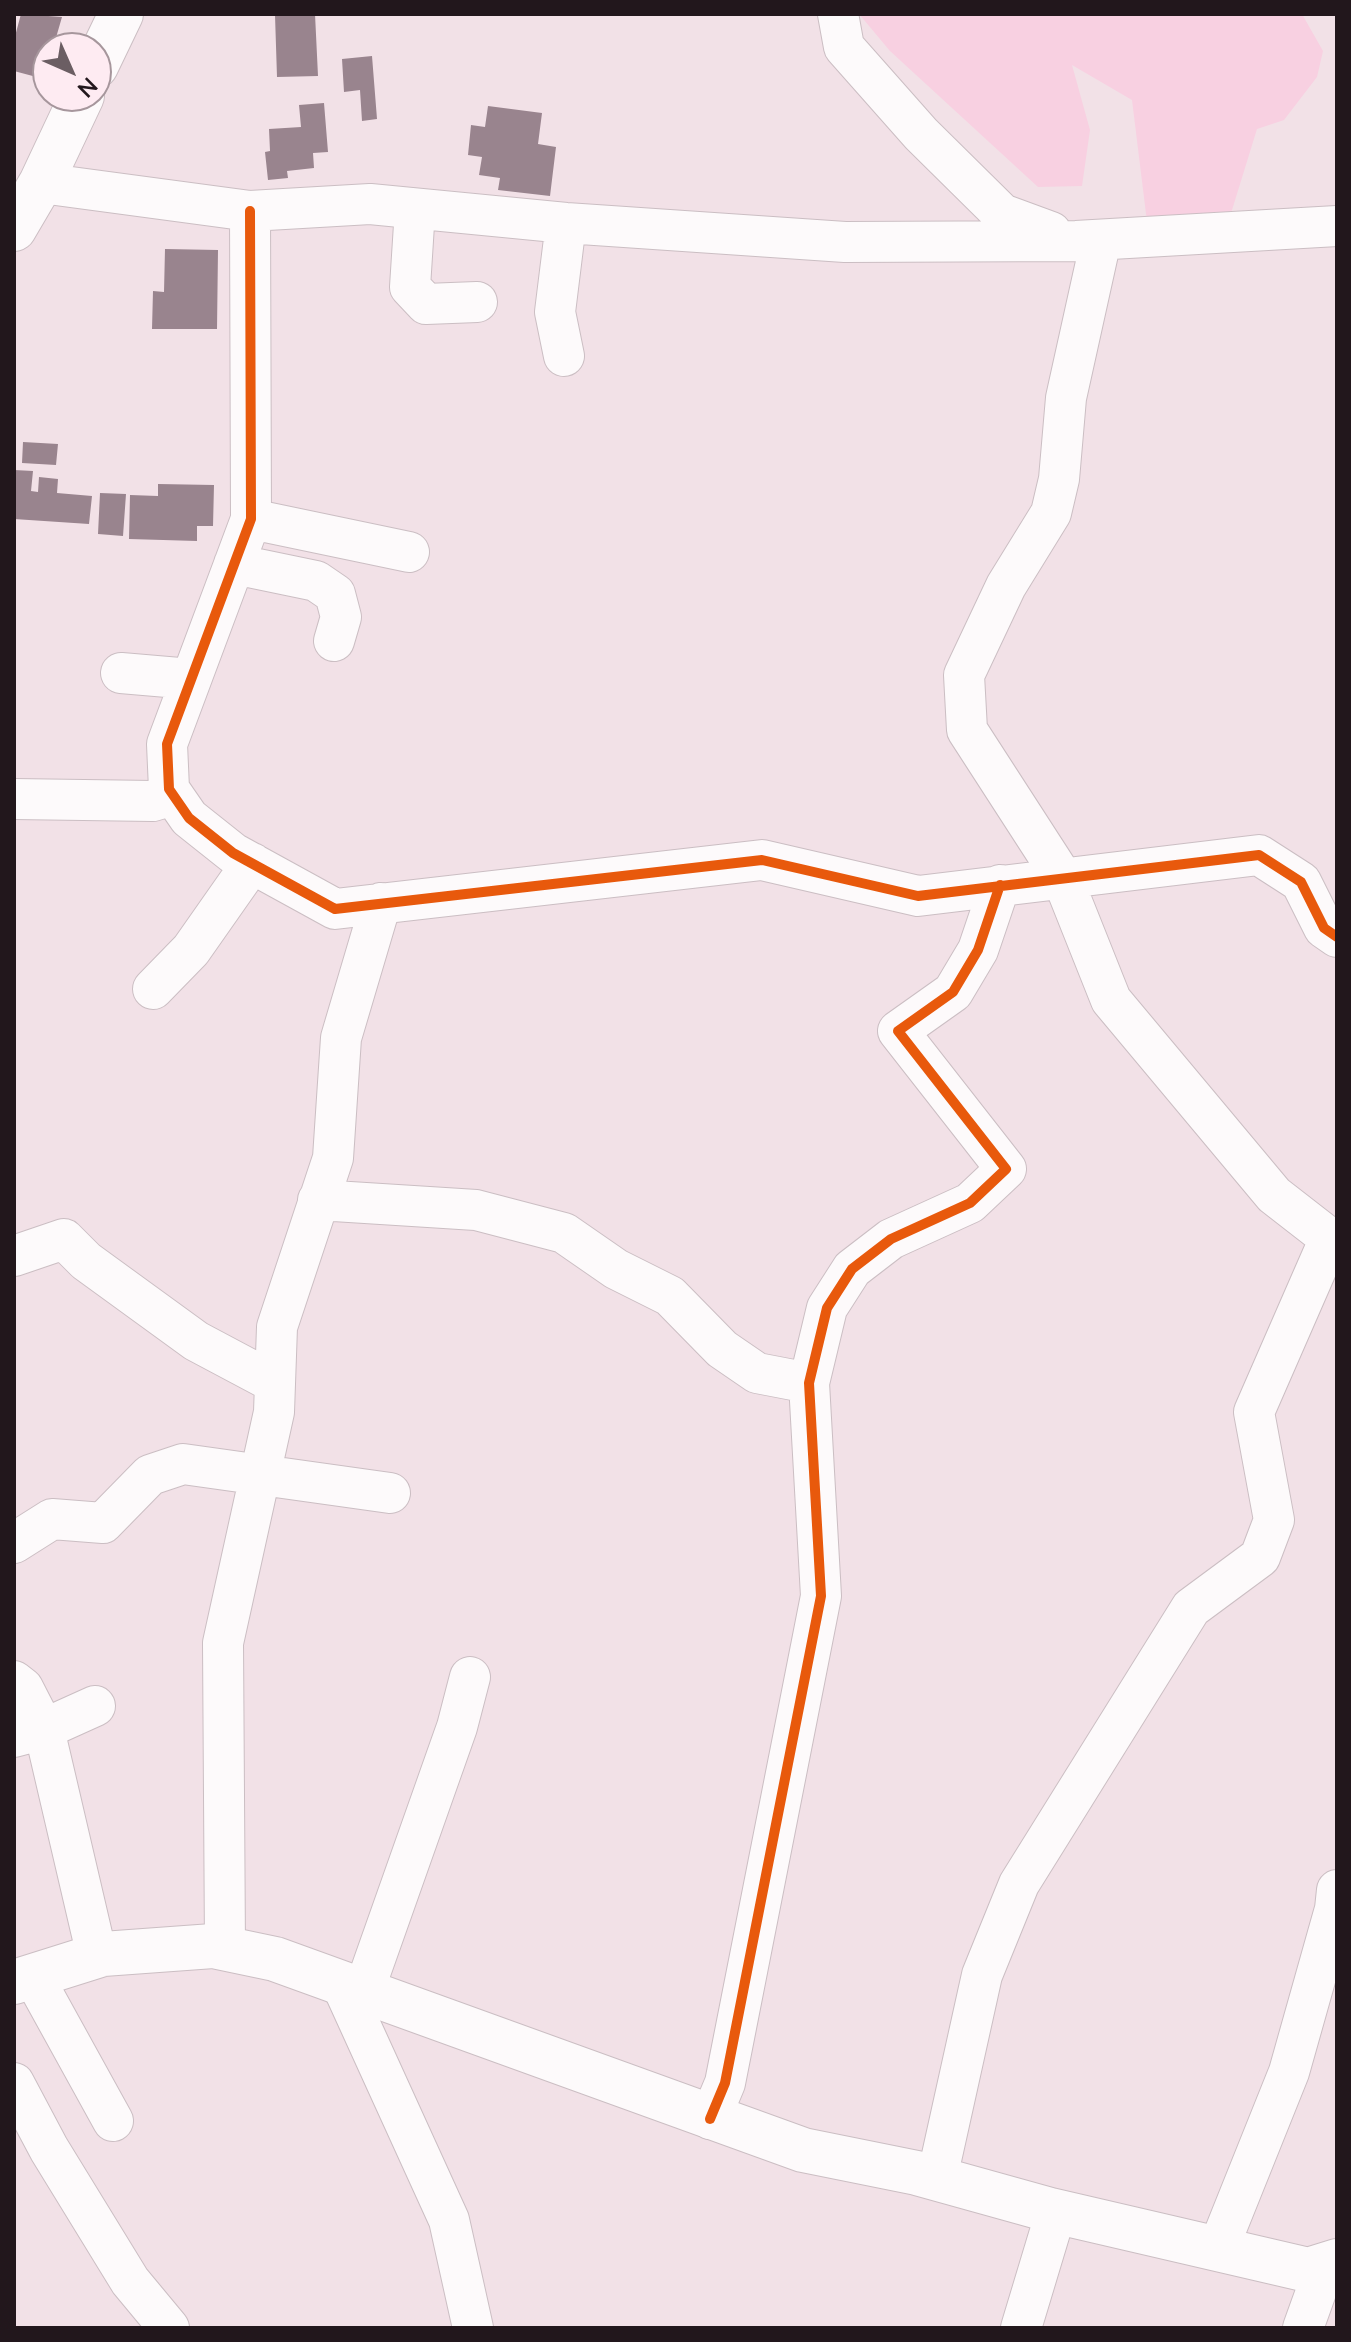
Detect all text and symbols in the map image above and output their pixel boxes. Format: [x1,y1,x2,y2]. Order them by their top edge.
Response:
north arrow [32,32,112,112]
text: N [72,72,103,103]

